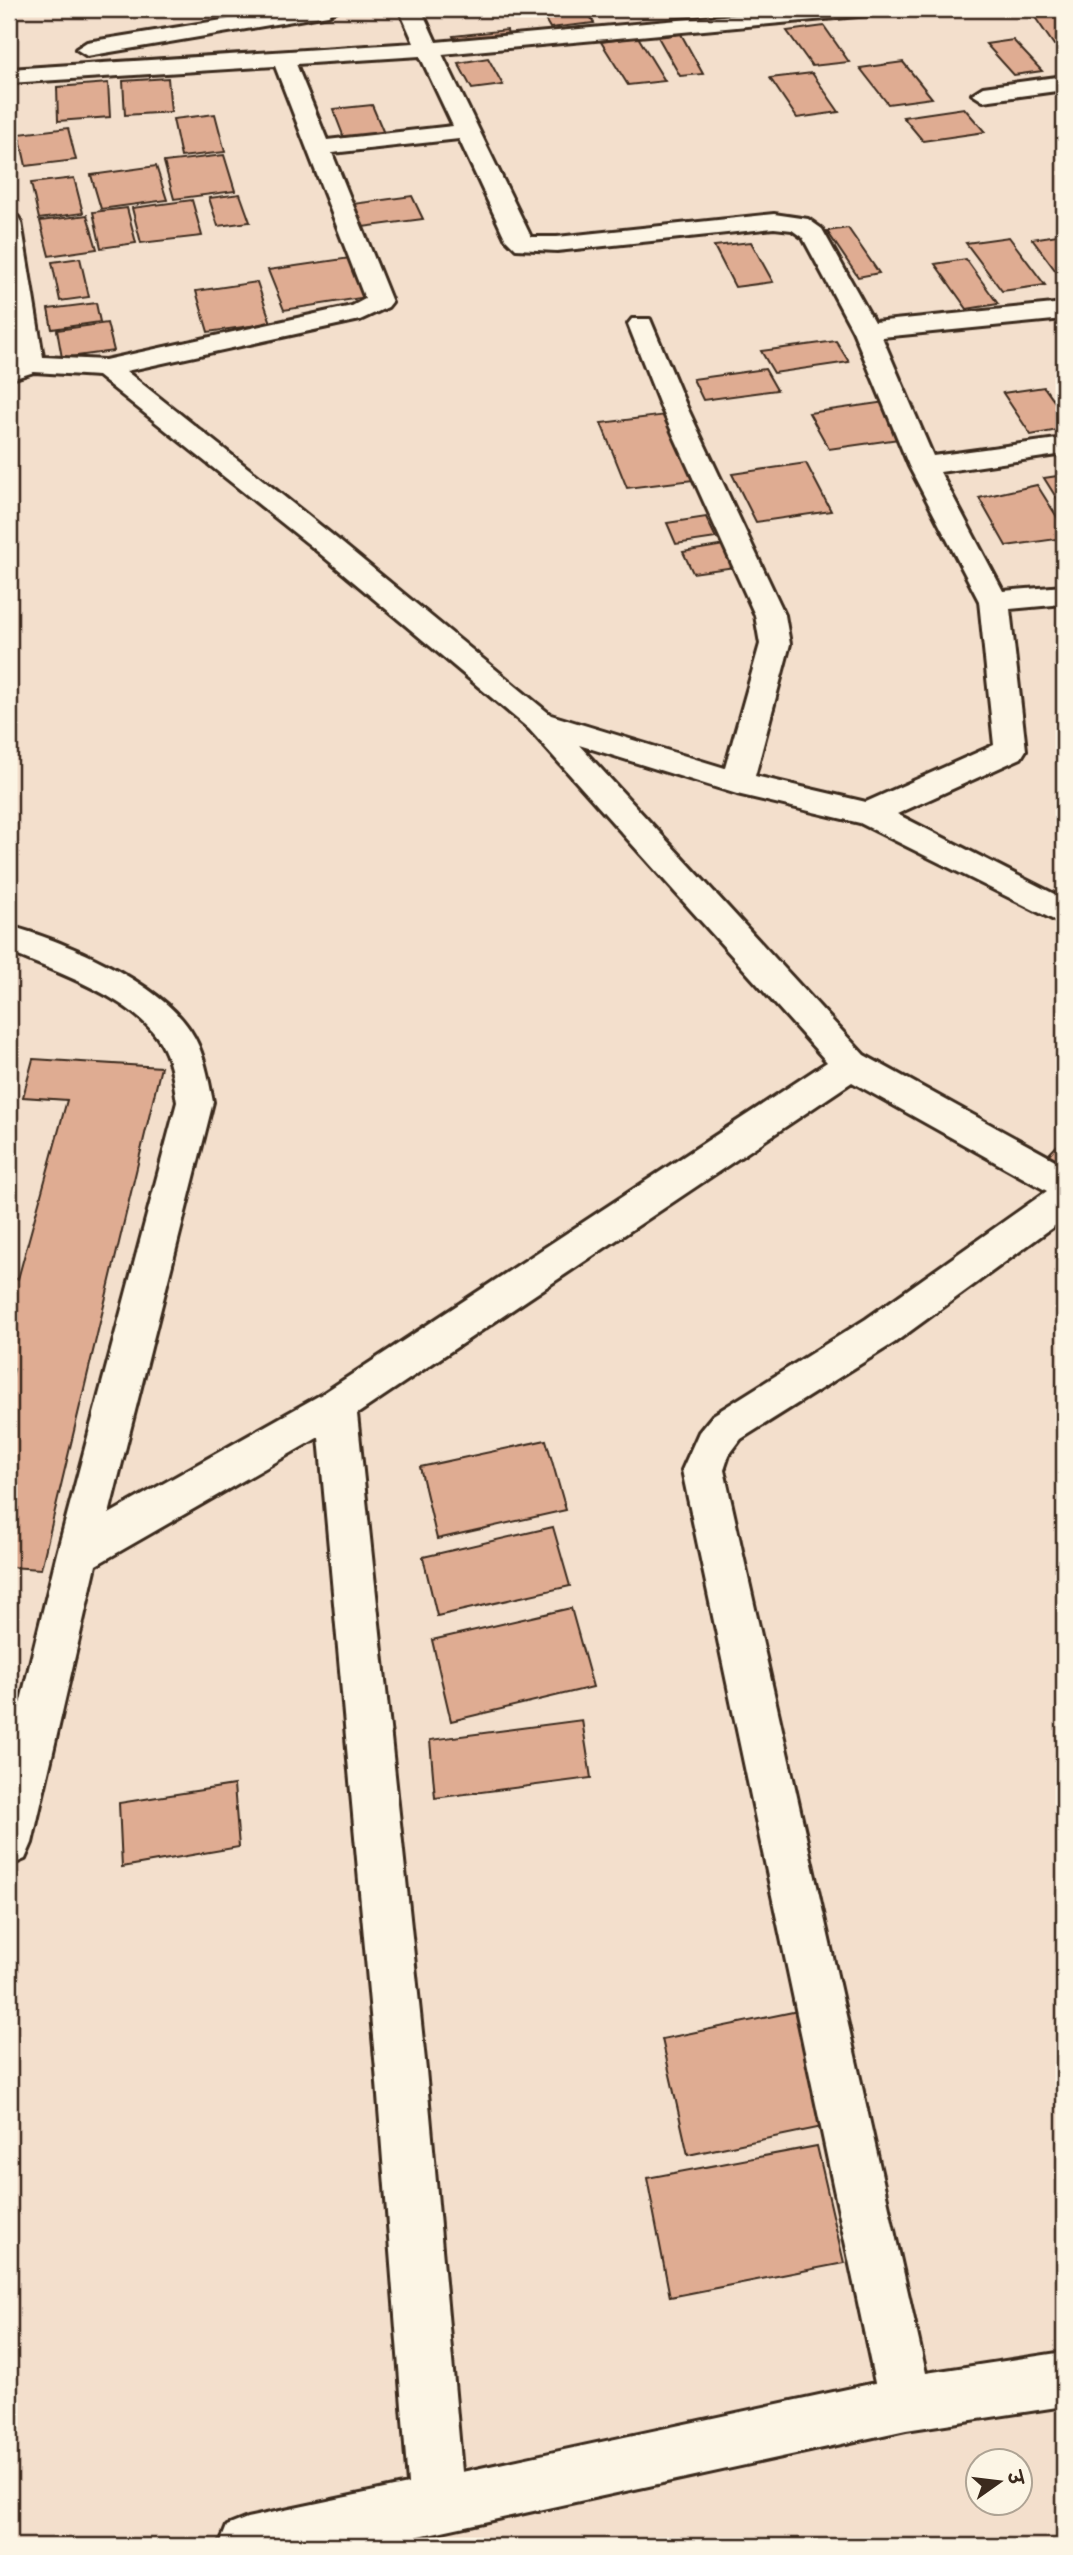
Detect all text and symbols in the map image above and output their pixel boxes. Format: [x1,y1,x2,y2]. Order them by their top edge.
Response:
north arrow [964,2446,1034,2516]
text: उ [998,2467,1028,2490]

